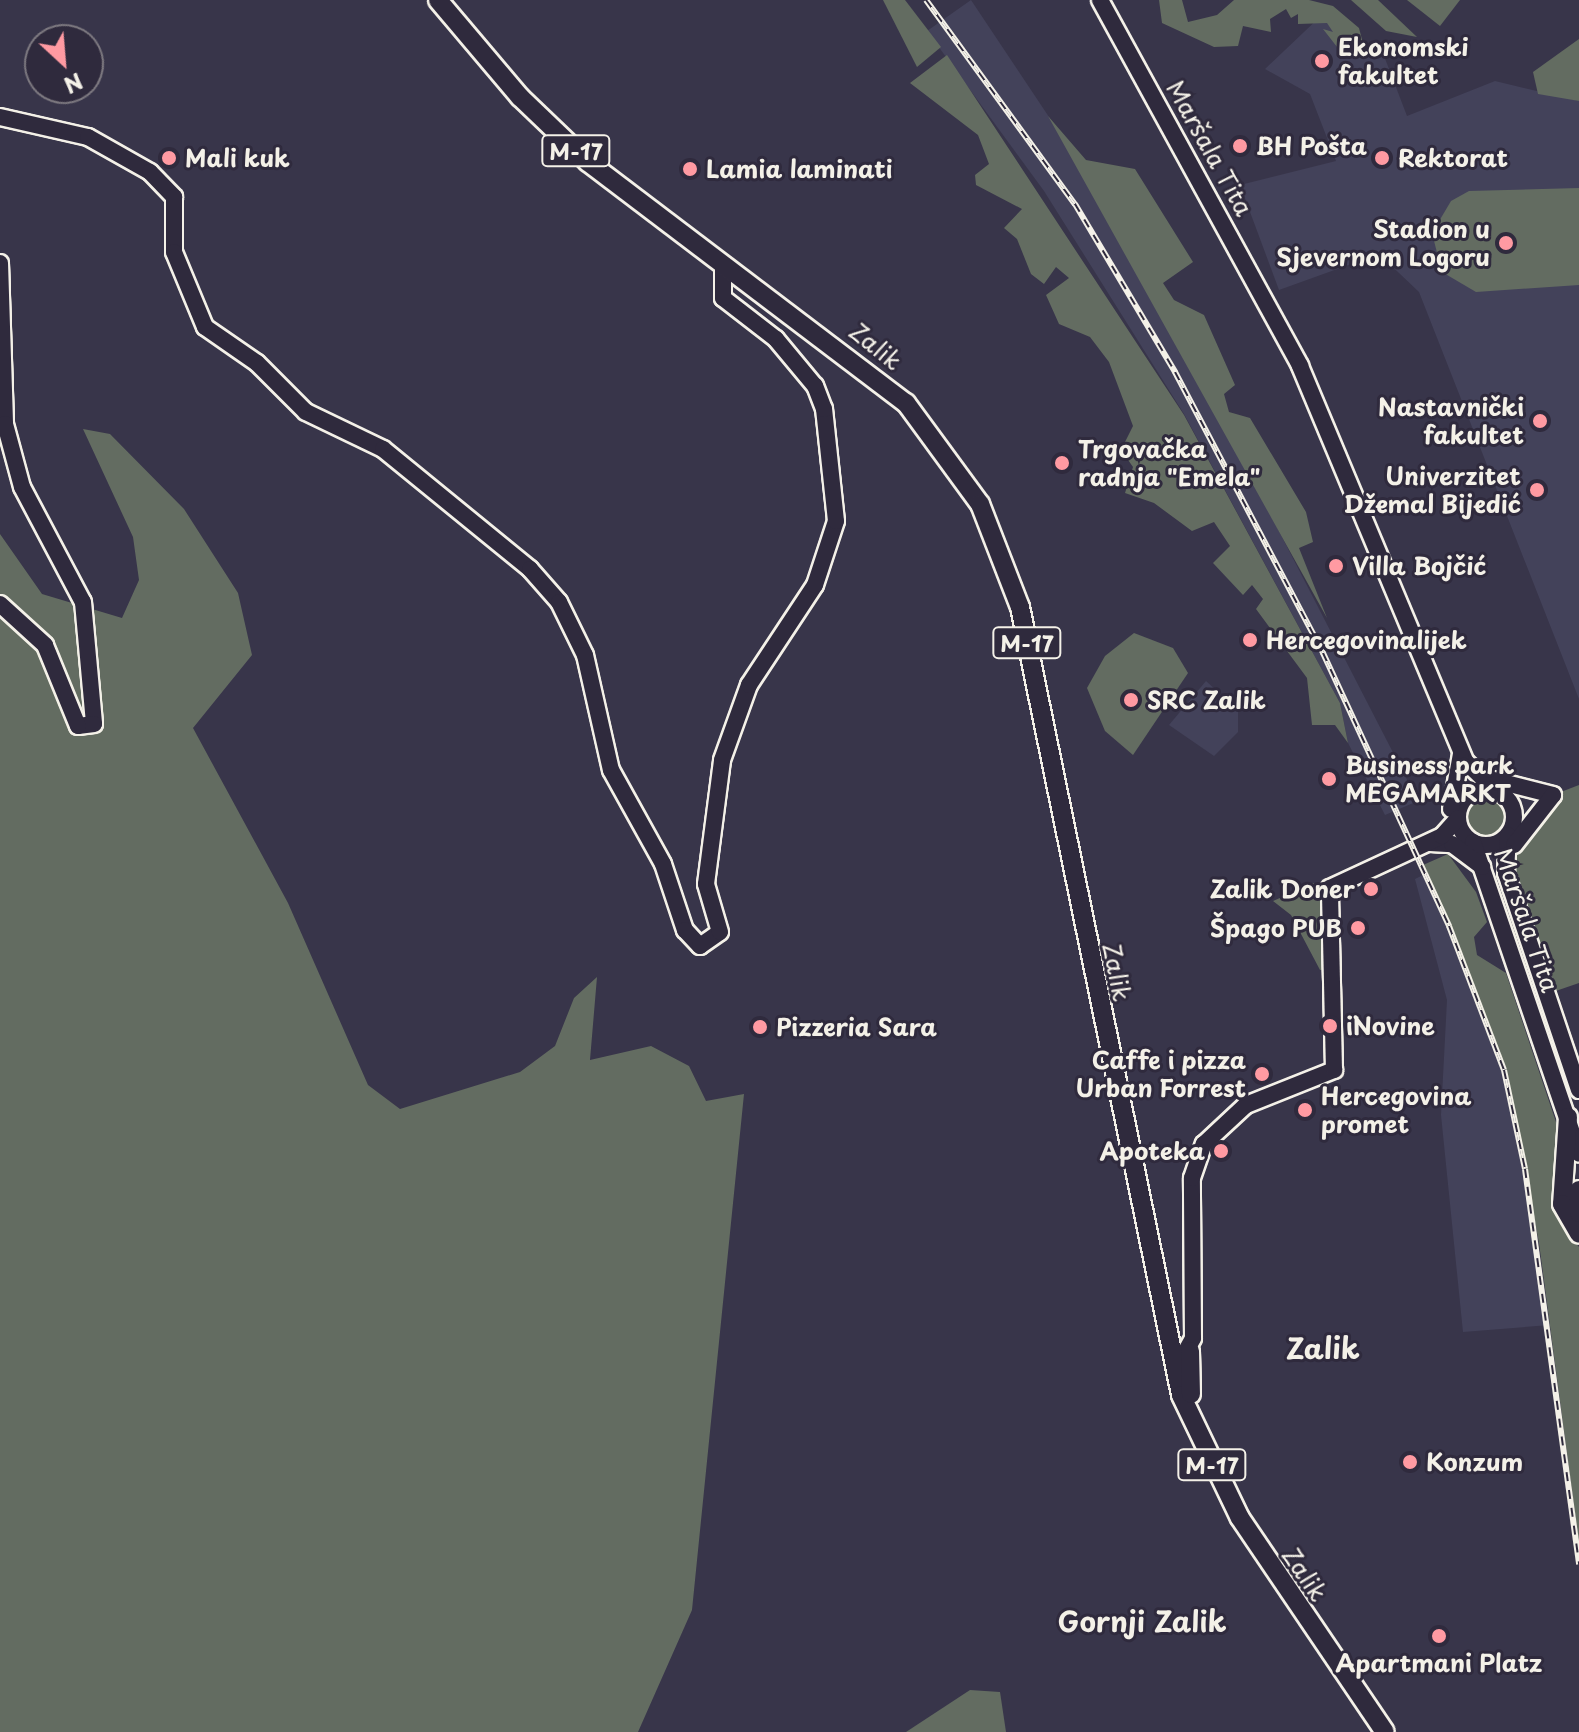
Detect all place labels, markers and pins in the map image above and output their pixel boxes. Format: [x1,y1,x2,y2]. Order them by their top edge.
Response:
place label: Ekonomski fakultet [1338,33,1469,89]
marker: Ekonomski fakultet [1313,52,1331,70]
place label: BH Pošta [1256,132,1367,160]
marker: BH Pošta [1231,137,1249,155]
place label: Mali kuk [185,144,291,172]
place label: Rektorat [1398,144,1508,172]
marker: Mali kuk [160,149,178,167]
marker: Rektorat [1373,149,1391,167]
place label: Lamia laminati [706,155,892,183]
marker: Lamia laminati [681,160,699,178]
place label: Stadion u Sjevernom Logoru [1276,215,1490,271]
marker: Stadion u Sjevernom Logoru [1497,234,1515,252]
place label: Nastavnički fakultet [1378,393,1524,449]
marker: Nastavnički fakultet [1531,412,1549,430]
place label: Trgovačka radnja "Emela" [1078,435,1261,491]
marker: Trgovačka radnja "Emela" [1053,454,1071,472]
place label: Univerzitet Džemal Bijedić [1343,462,1521,518]
marker: Univerzitet Džemal Bijedić [1528,481,1546,499]
place label: Villa Bojčić [1352,552,1486,580]
marker: Villa Bojčić [1327,557,1345,575]
place label: Hercegovinalijek [1266,626,1467,654]
marker: Hercegovinalijek [1241,631,1259,649]
place label: SRC Zalik [1147,686,1268,714]
marker: SRC Zalik [1122,691,1140,709]
place label: Business park MEGAMARKT [1345,751,1514,807]
marker: Business park MEGAMARKT [1320,770,1338,788]
place label: Zalik Doner [1209,875,1355,903]
marker: Zalik Doner [1362,880,1380,898]
place label: Špago PUB [1209,914,1342,942]
marker: Špago PUB [1349,919,1367,937]
place label: iNovine [1346,1012,1435,1040]
place label: Pizzeria Sara [776,1013,938,1041]
marker: iNovine [1321,1017,1339,1035]
marker: Pizzeria Sara [751,1018,769,1036]
place label: Caffe i pizza Urban Forrest [1074,1046,1246,1102]
marker: Caffe i pizza Urban Forrest [1253,1065,1271,1083]
place label: Hercegovina promet [1321,1082,1471,1138]
marker: Hercegovina promet [1296,1101,1314,1119]
place label: Apoteka [1100,1137,1205,1165]
marker: Apoteka [1212,1142,1230,1160]
place label: Konzum [1426,1448,1523,1476]
marker: Konzum [1401,1453,1419,1471]
marker: Apartmani Platz [1430,1627,1448,1645]
place label: Apartmani Platz [1335,1649,1543,1677]

